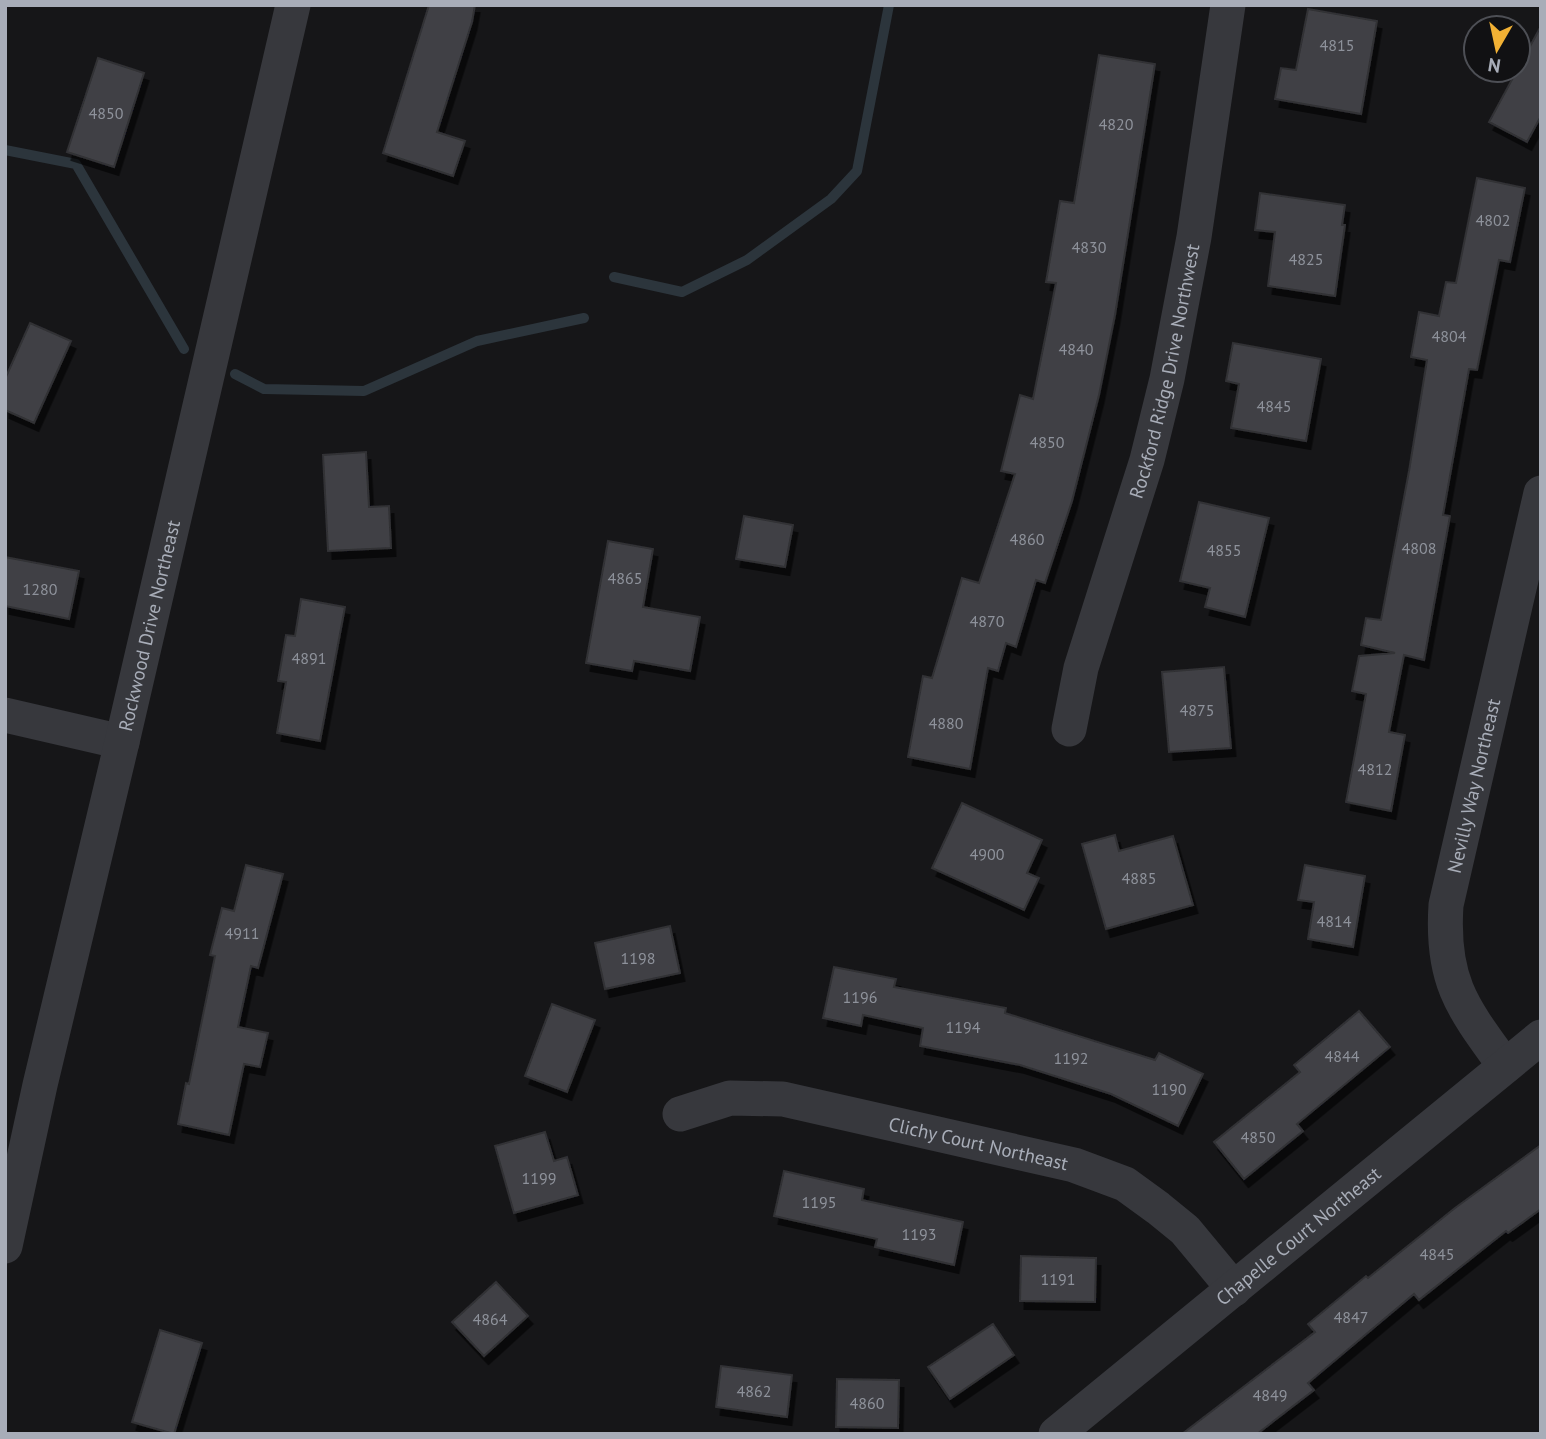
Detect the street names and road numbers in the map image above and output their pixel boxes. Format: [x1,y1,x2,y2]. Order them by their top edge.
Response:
street label: Rockford Ridge Drive Northwest [1124,241,1205,501]
street label: Rockwood Drive Northeast [113,517,185,733]
street label: Nevilly Way Northeast [1442,696,1505,875]
street label: Clichy Court Northeast [886,1111,1071,1175]
street label: Chapelle Court Northeast [1211,1161,1386,1310]

